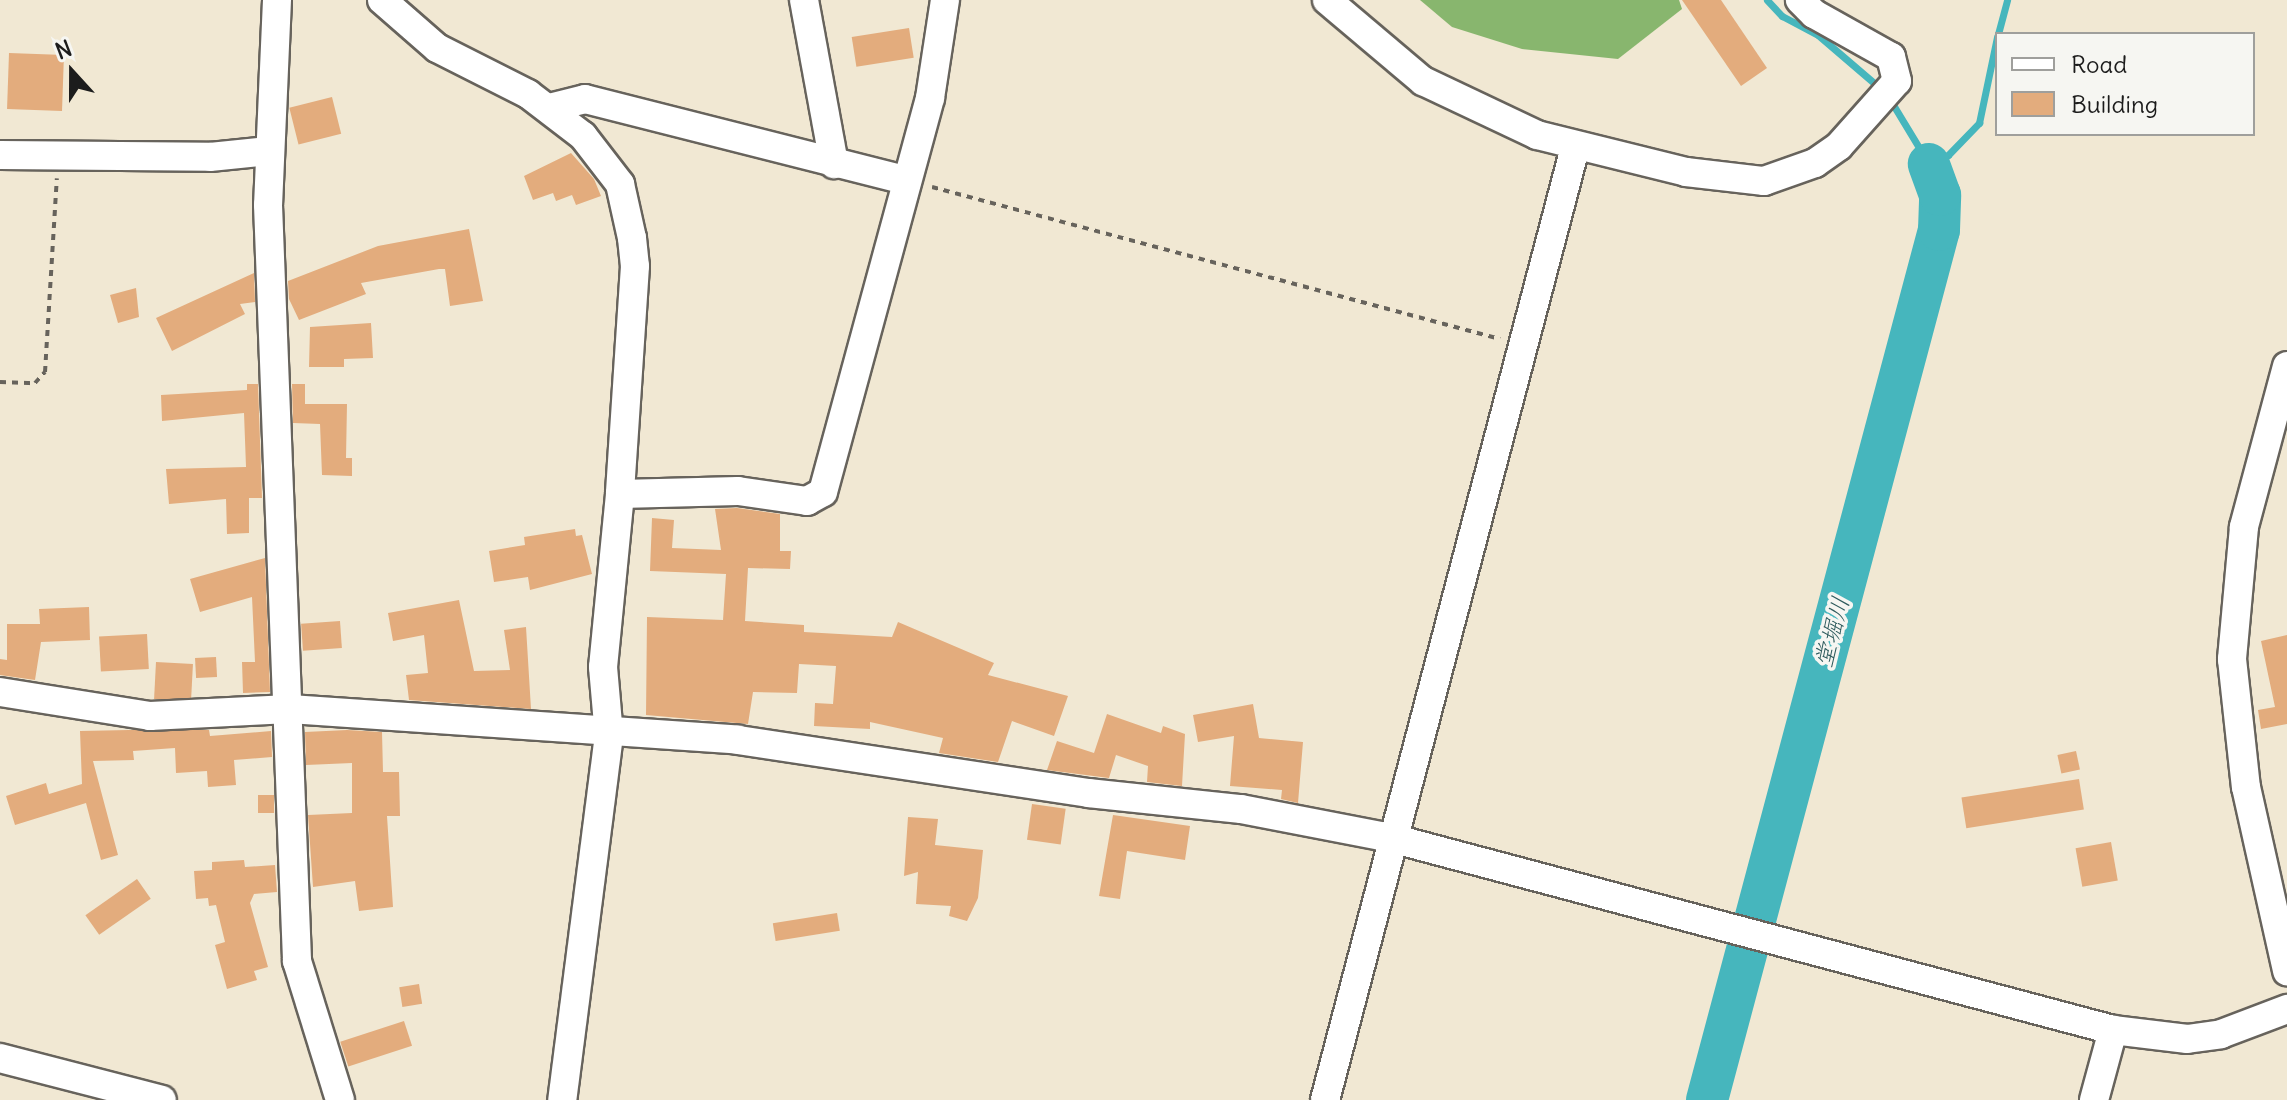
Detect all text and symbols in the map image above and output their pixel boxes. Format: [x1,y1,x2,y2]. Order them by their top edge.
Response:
north arrow [32,32,112,112]
legend [1995,32,2255,136]
text: N [51,34,76,65]
text: Road [2071,49,2127,79]
text: Building [2071,89,2158,119]
water label: 堂堀川 [1809,593,1855,671]

